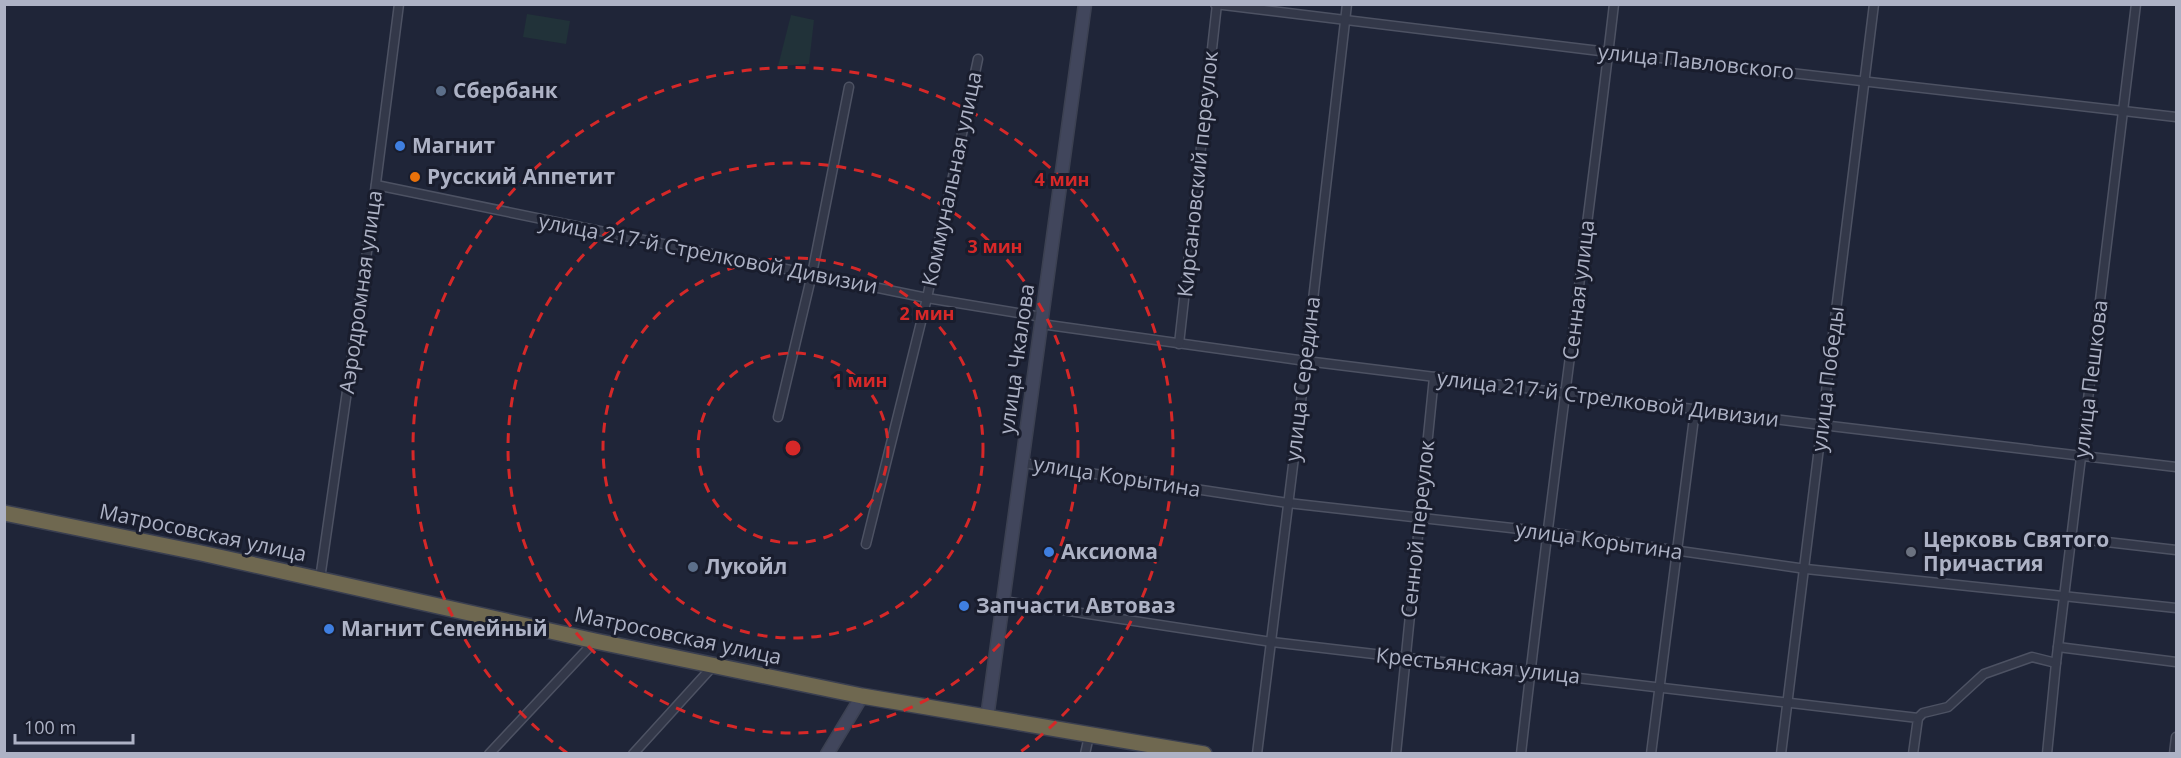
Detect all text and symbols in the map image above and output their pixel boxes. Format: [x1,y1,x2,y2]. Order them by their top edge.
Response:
street label: улица Павловского [1597,37,1796,85]
street label: Кирсановский переулок [1170,49,1224,298]
street label: Коммунальная улица [915,69,987,289]
place label: Сбербанк [453,76,558,104]
marker: Сбербанк [434,84,448,98]
place label: Магнит [412,131,496,159]
marker: Магнит [393,139,407,153]
place label: Русский Аппетит [427,162,615,190]
text: 4 мин [1034,167,1090,191]
marker: Русский Аппетит [408,170,422,184]
street label: Аэродромная улица [332,188,388,395]
street label: улица 217-й Стрелковой Дивизии [536,206,880,300]
street label: Сенная улица [1556,218,1600,362]
text: 3 мин [967,234,1023,258]
street label: улица Чкалова [992,282,1040,436]
street label: улица Середина [1278,295,1326,463]
street label: улица Пешкова [2066,298,2114,460]
text: 2 мин [899,301,955,325]
street label: улица Победы [1804,304,1850,453]
street label: улица 217-й Стрелковой Дивизии [1435,363,1781,433]
text: 1 мин [832,368,888,392]
centre of rings [783,438,803,458]
street label: Сенной переулок [1394,439,1440,619]
street label: улица Корытина [1032,449,1203,503]
street label: Матросовская улица [97,496,309,568]
street label: улица Корытина [1514,514,1685,566]
place label: Церковь Святого Причастия [1923,525,2109,577]
place label: Аксиома [1061,537,1158,565]
marker: Аксиома [1042,545,1056,559]
marker: Церковь Святого Причастия [1904,545,1918,559]
place label: Лукойл [705,552,787,580]
marker: Лукойл [686,560,700,574]
place label: Запчасти Автоваз [976,591,1175,619]
street label: Матросовская улица [572,599,784,671]
marker: Запчасти Автоваз [957,599,971,613]
place label: Магнит Семейный [341,614,548,642]
marker: Магнит Семейный [322,622,336,636]
street label: Крестьянская улица [1375,640,1582,690]
scale bar [15,707,134,745]
text: 100 m [24,715,76,739]

